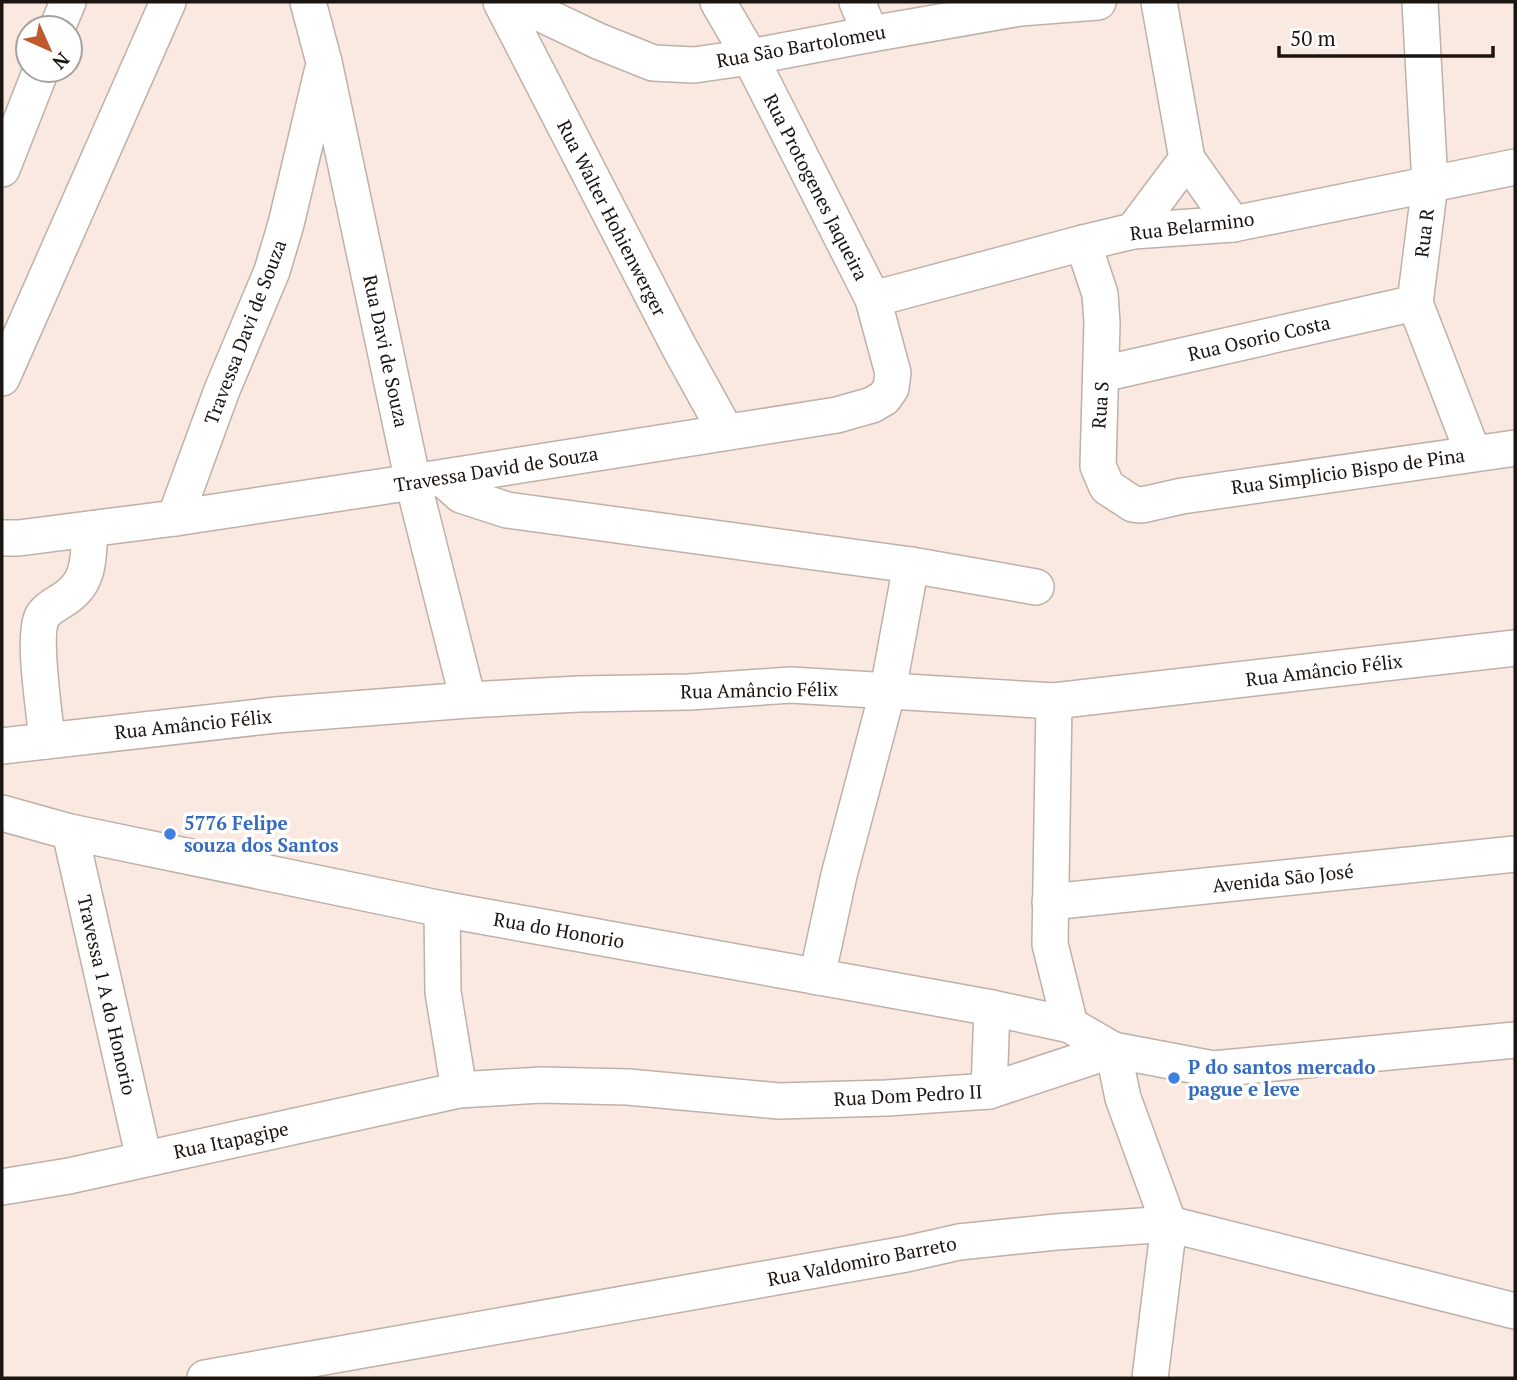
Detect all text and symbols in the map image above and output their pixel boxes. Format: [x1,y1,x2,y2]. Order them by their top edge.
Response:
north arrow [14,14,84,84]
scale bar [1279,14,1492,58]
street label: Rua São Bartolomeu [714,18,888,73]
text: 50 m [1290,24,1336,52]
text: N [47,47,75,76]
street label: Rua Protogenes Jaqueira [758,89,875,285]
street label: Rua Walter Hohienwerger [552,115,673,321]
street label: Rua Belarmino [1128,205,1255,246]
street label: Rua R [1408,207,1439,259]
street label: Travessa Davi de Souza [198,236,291,428]
street label: Rua Davi de Souza [358,272,415,430]
street label: Rua Osorio Costa [1185,309,1333,366]
street label: Rua S [1085,380,1114,429]
street label: Travessa David de Souza [392,440,600,497]
street label: Rua Simplicio Bispo de Pina [1230,442,1467,499]
street label: Rua Amâncio Félix [1244,647,1404,692]
street label: Rua Amâncio Félix [680,676,838,703]
street label: Rua Amâncio Félix [113,703,273,744]
place label: 5776 Felipe souza dos Santos [184,810,339,857]
marker: 5776 Felipe souza dos Santos [162,826,178,842]
street label: Avenida São José [1211,858,1355,897]
street label: Travessa 1 A do Honorio [72,892,143,1097]
street label: Rua do Honorio [492,906,627,953]
place label: P do santos mercado pague e leve [1188,1054,1375,1101]
marker: P do santos mercado pague e leve [1166,1070,1182,1086]
street label: Rua Dom Pedro II [833,1078,983,1111]
street label: Rua Itapagipe [171,1115,291,1164]
street label: Rua Valdomiro Barreto [765,1230,959,1291]

